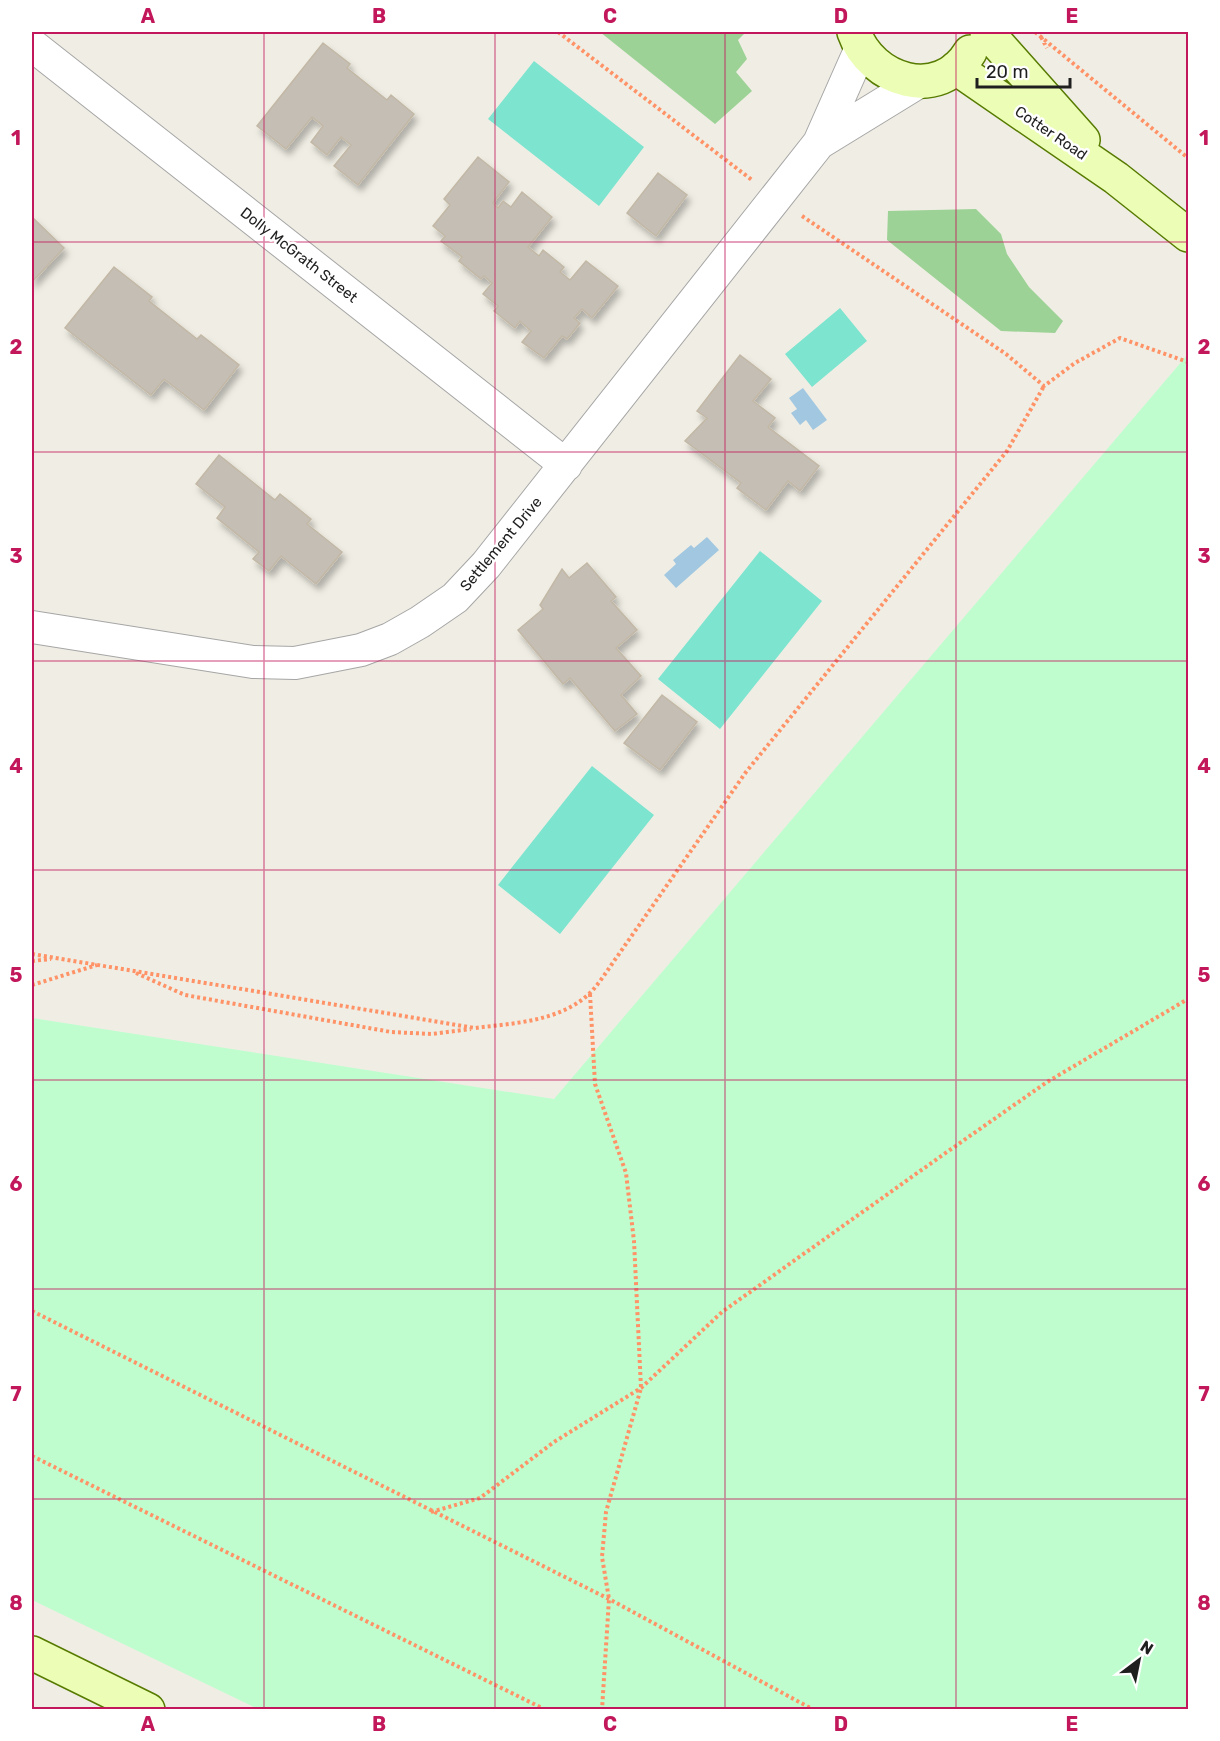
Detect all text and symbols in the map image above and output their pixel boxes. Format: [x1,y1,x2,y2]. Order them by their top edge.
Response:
text: A [141,4,156,28]
text: B [372,4,386,28]
text: C [603,4,617,28]
text: D [834,4,848,28]
text: E [1066,4,1078,28]
scale bar [977,51,1070,89]
text: 20 m [986,61,1028,83]
street label: Cotter Road [1011,102,1091,164]
text: 1 [11,126,21,150]
text: 1 [1199,126,1209,150]
street label: Dolly McGrath Street [237,204,361,307]
text: 2 [10,335,23,359]
text: 2 [1198,335,1211,359]
street label: Settlement Drive [456,493,546,595]
text: 3 [9,544,23,568]
text: 3 [1197,544,1211,568]
text: 4 [9,754,23,778]
text: 4 [1197,754,1211,778]
text: 5 [10,963,23,987]
text: 5 [1198,963,1211,987]
text: 6 [9,1172,23,1196]
text: 6 [1197,1172,1211,1196]
text: 7 [10,1382,22,1406]
text: 7 [1198,1382,1210,1406]
text: 8 [9,1591,23,1615]
text: 8 [1197,1591,1211,1615]
north arrow [1109,1630,1169,1690]
text: N [1137,1637,1157,1659]
text: A [141,1712,156,1736]
text: B [372,1712,386,1736]
text: C [603,1712,617,1736]
text: D [834,1712,848,1736]
text: E [1066,1712,1078,1736]

